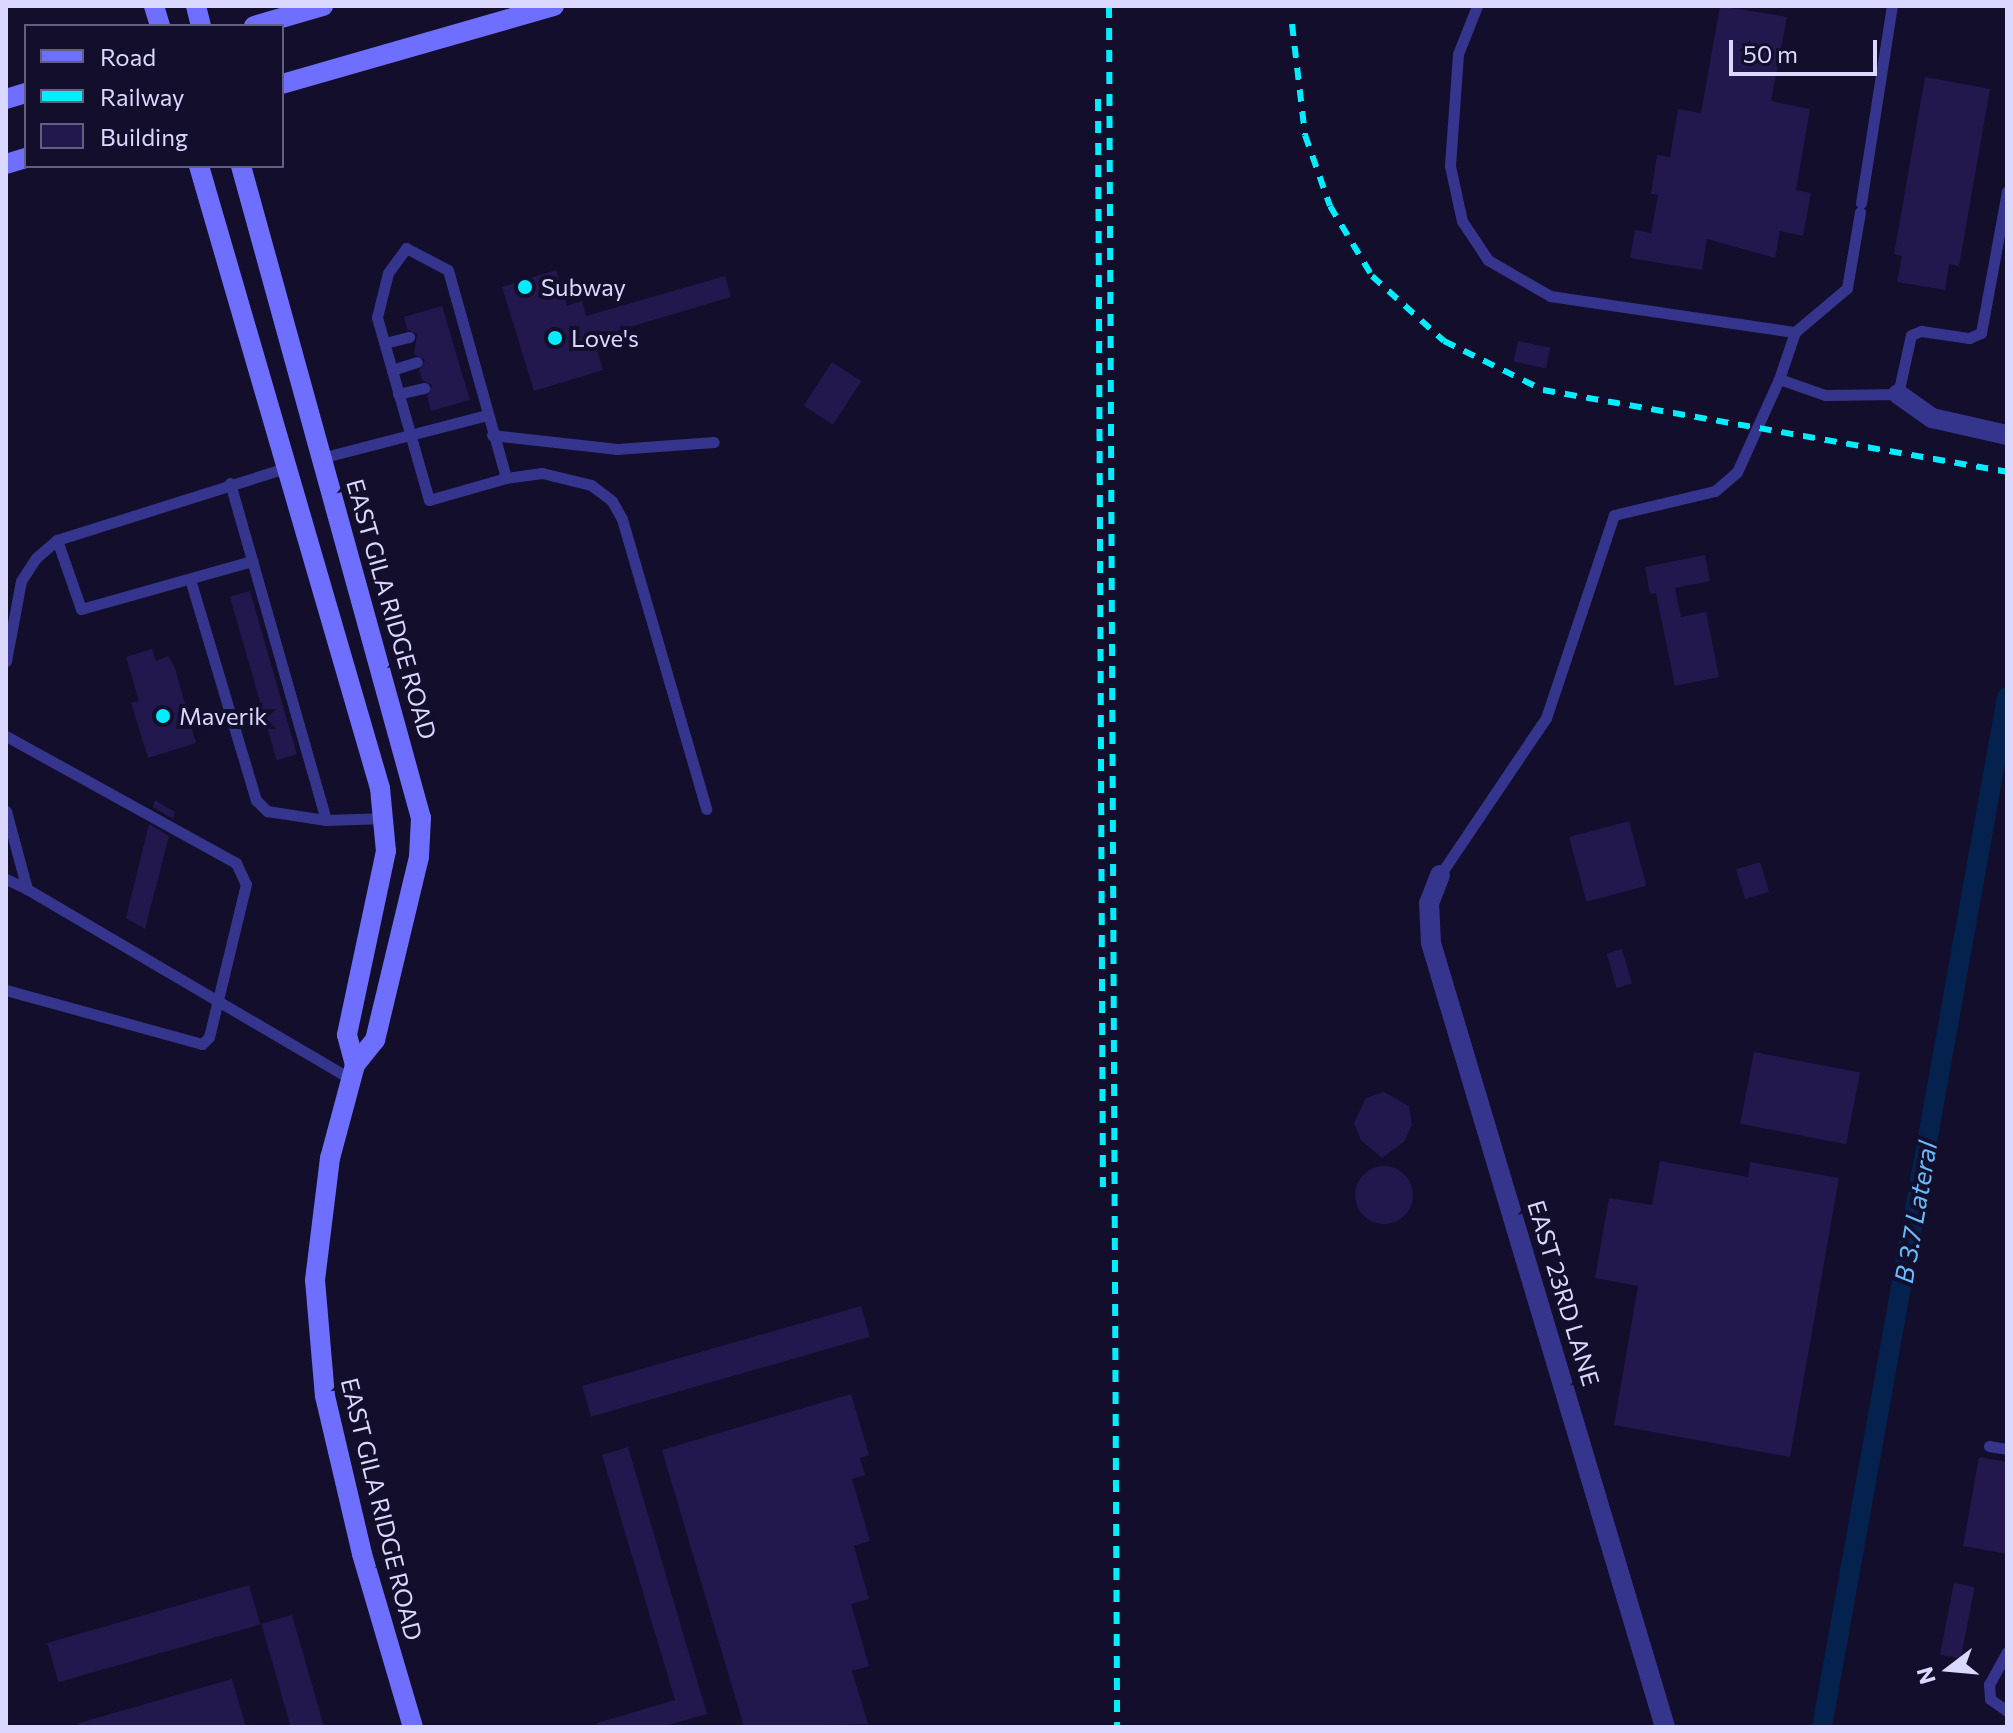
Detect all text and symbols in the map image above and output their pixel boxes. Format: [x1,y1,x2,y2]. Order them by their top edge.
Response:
legend [24,24,284,168]
scale bar [1733,24,1881,74]
text: 50 m [1743,39,1798,68]
text: Road [100,42,156,71]
text: Railway [100,82,185,111]
text: Building [100,122,188,151]
place label: Subway [541,273,626,301]
marker: Subway [516,278,534,296]
place label: Love's [571,324,639,352]
marker: Love's [546,329,564,347]
street label: EAST GILA RIDGE ROAD [341,476,443,742]
place label: Maverik [179,702,267,730]
marker: Maverik [154,707,172,725]
water label: B 3.7 Lateral [1887,1139,1943,1285]
street label: EAST 23RD LANE [1522,1197,1606,1389]
street label: EAST GILA RIDGE ROAD [335,1375,429,1643]
north arrow [1909,1629,1989,1709]
text: N [1910,1664,1941,1687]

